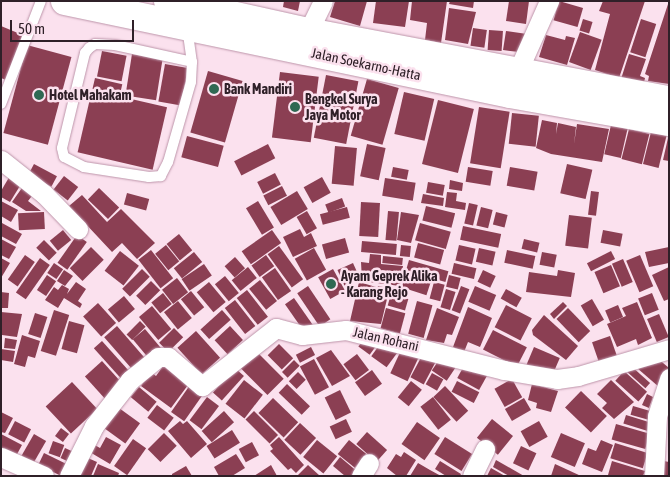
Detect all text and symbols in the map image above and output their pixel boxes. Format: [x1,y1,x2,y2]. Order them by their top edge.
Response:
scale bar [12,10,136,42]
text: 50 m [18,20,45,37]
street label: Jalan Soekarno-Hatta [310,44,422,84]
place label: Bank Mandiri [224,81,292,97]
marker: Bank Mandiri [208,83,220,95]
place label: Hotel Mahakam [49,87,132,103]
marker: Hotel Mahakam [33,89,45,101]
place label: Bengkel Surya Jaya Motor [305,91,378,124]
marker: Bengkel Surya Jaya Motor [289,101,301,113]
place label: Ayam Geprek Alika - Karang Rejo [341,268,437,300]
marker: Ayam Geprek Alika - Karang Rejo [325,278,337,290]
street label: Jalan Rohani [352,323,420,355]

